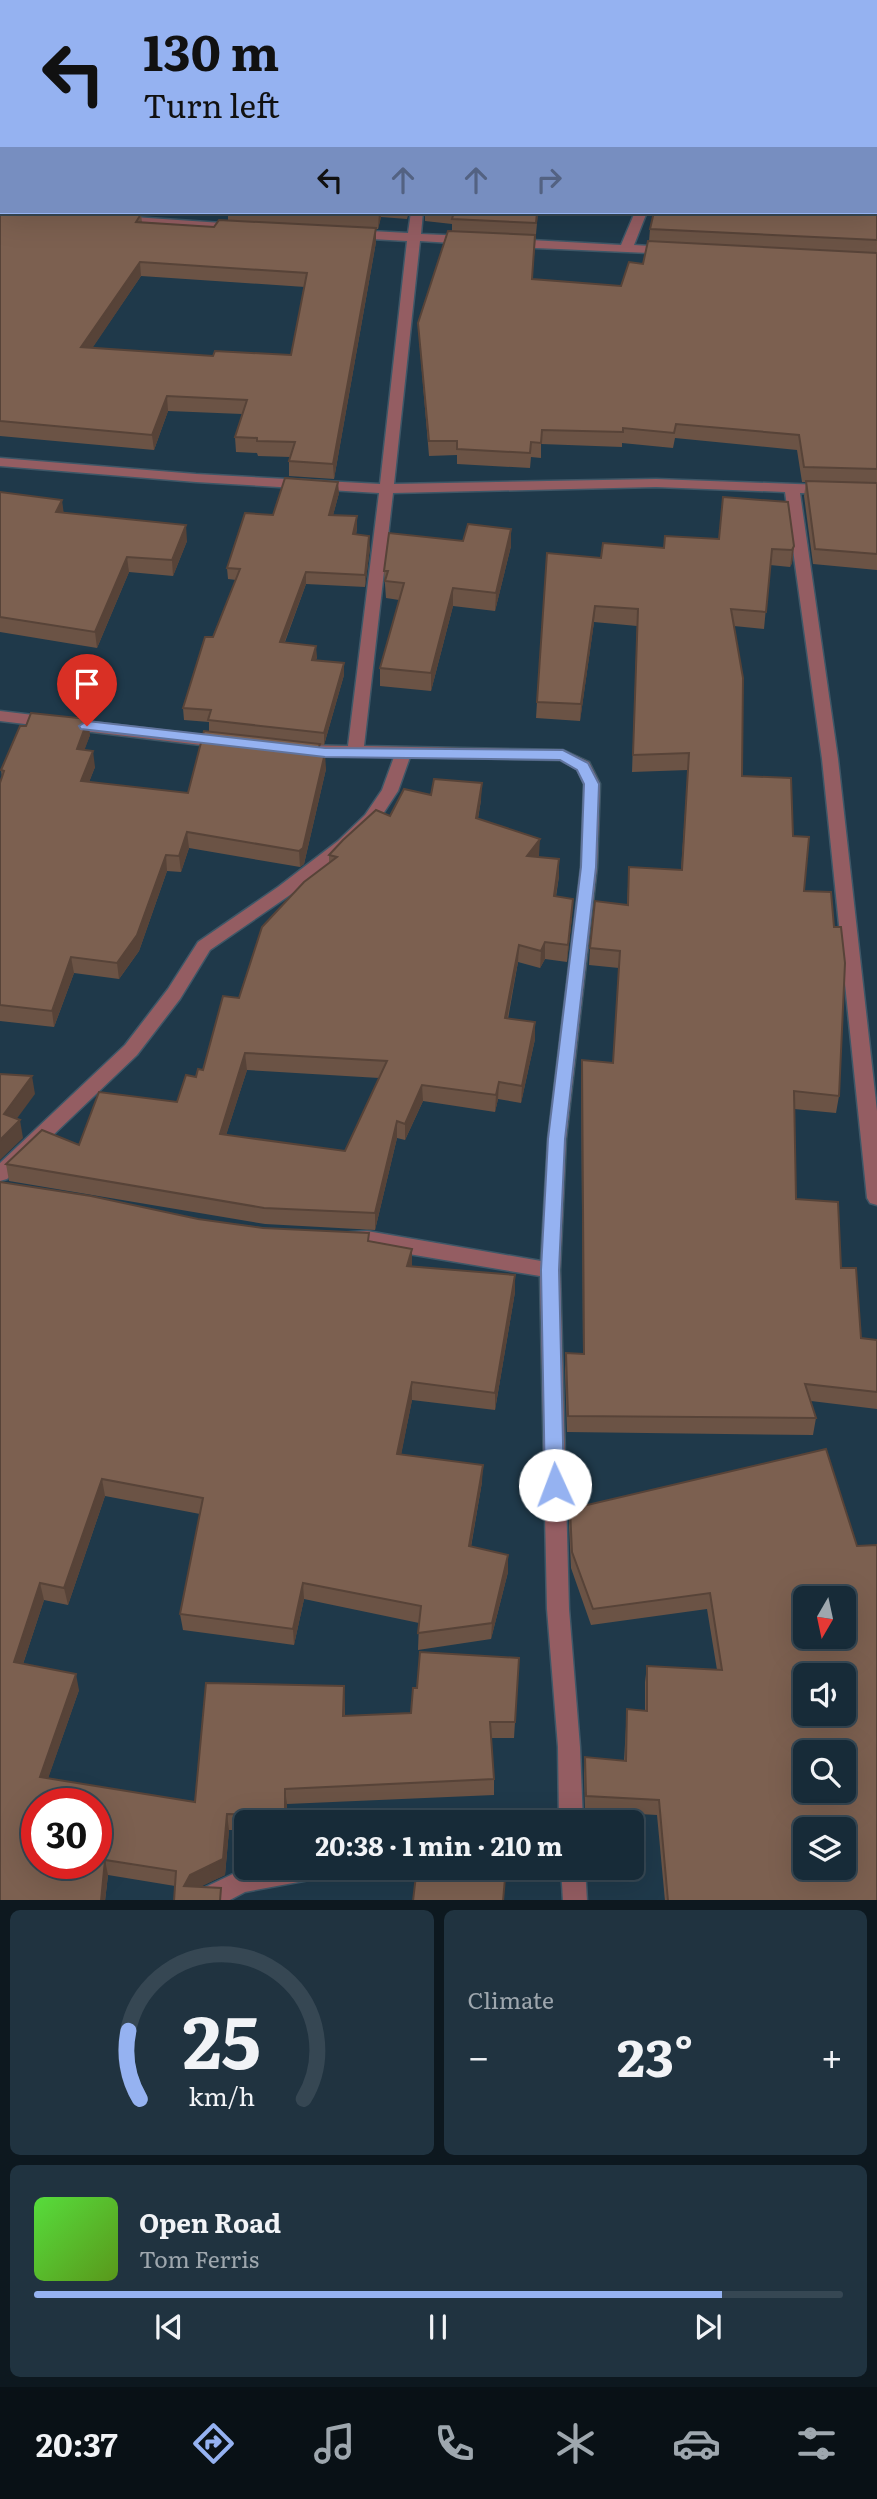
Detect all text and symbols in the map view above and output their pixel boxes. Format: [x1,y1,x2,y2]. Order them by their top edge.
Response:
text: 130 m [143,13,279,86]
icon: left [28,28,119,119]
text: Turn left [143,80,280,128]
icon: left [311,161,349,199]
icon: ahead [384,161,422,199]
icon: ahead [457,161,495,199]
icon: right [530,161,568,199]
pin [57,654,117,726]
icon: arrive [68,665,106,703]
position arrow [518,1448,592,1522]
north arrow [793,1586,856,1648]
map controls [793,1586,856,1880]
button: sound [793,1663,856,1726]
button: search [793,1740,856,1803]
speed limit sign: 30 [21,1788,112,1879]
button: layers [793,1817,856,1880]
text: 20:38 · 1 min · 210 m [315,1825,563,1864]
text: Climate [468,1982,554,2016]
text: 25 [183,1983,261,2091]
text: 23° [617,2016,693,2093]
text: − [468,2026,490,2083]
text: + [821,2026,843,2083]
text: km/h [188,2076,255,2113]
text: Open Road [139,2202,281,2241]
text: Tom Ferris [139,2241,259,2275]
icon: previous [150,2308,188,2346]
icon: pause [419,2308,457,2346]
icon: next [689,2308,727,2346]
text: 20:37 [36,2419,118,2467]
icon: directions [189,2419,238,2468]
icon: music [310,2419,359,2468]
icon: phone [430,2419,479,2468]
icon: climate [551,2419,600,2468]
icon: car [672,2419,721,2468]
icon: filters [792,2419,841,2468]

